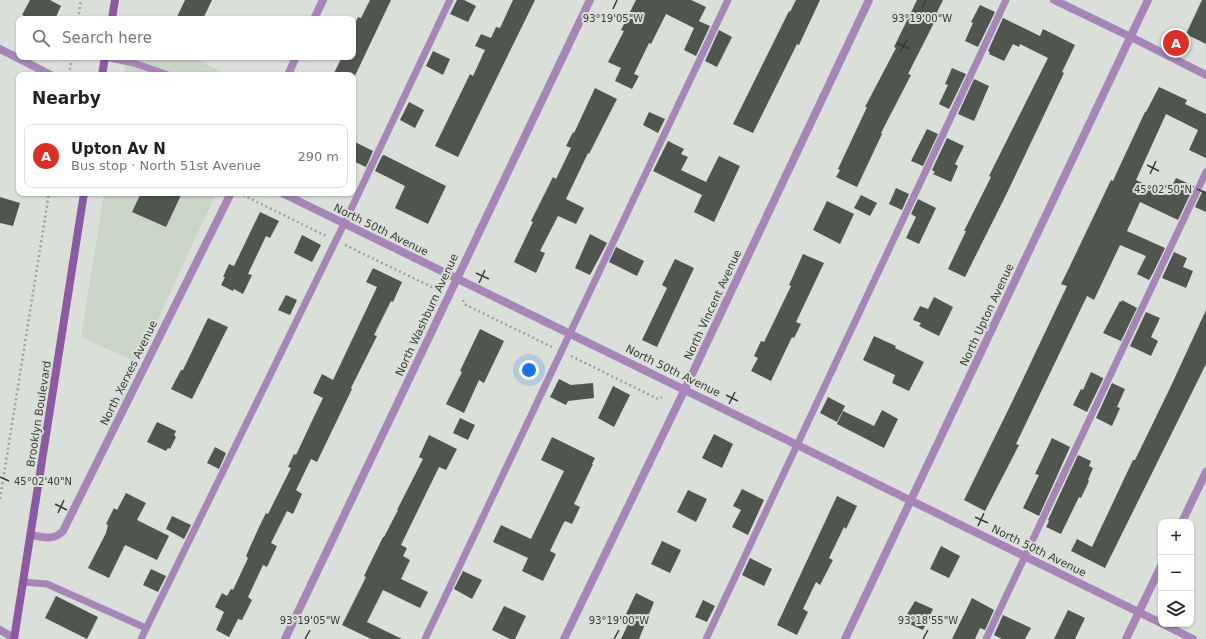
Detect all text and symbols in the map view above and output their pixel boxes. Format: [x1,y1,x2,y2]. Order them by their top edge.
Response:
text: 93°19'05"W [583,13,643,24]
text: 93°19'00"W [892,13,952,24]
search box [16,16,356,60]
icon: search [30,27,52,49]
pin: A [1163,28,1189,58]
text: Search here [62,29,152,47]
text: Nearby [32,88,101,108]
text: Upton Av N [71,140,166,158]
text: A [41,149,51,164]
text: 290 m [297,149,339,164]
text: Bus stop · North 51st Avenue [71,158,261,173]
text: 45°02'50"N [1134,184,1192,195]
street label: North 50th Avenue [331,201,431,259]
street label: North Vincent Avenue [682,248,744,362]
street label: North Washburn Avenue [393,252,461,378]
street label: North Upton Avenue [958,261,1017,368]
street label: North Xerxes Avenue [98,318,160,428]
street label: North 50th Avenue [623,342,723,400]
street label: Brooklyn Boulevard [24,360,54,468]
your location [519,360,539,380]
text: 45°02'40"N [14,476,72,487]
map controls [1158,519,1194,627]
button: + [1158,519,1194,555]
street label: North 50th Avenue [989,522,1089,580]
button: − [1158,555,1194,591]
button: layers [1158,591,1194,627]
text: 93°19'05"W [280,615,340,626]
text: 93°19'00"W [589,615,649,626]
text: 93°18'55"W [898,615,958,626]

